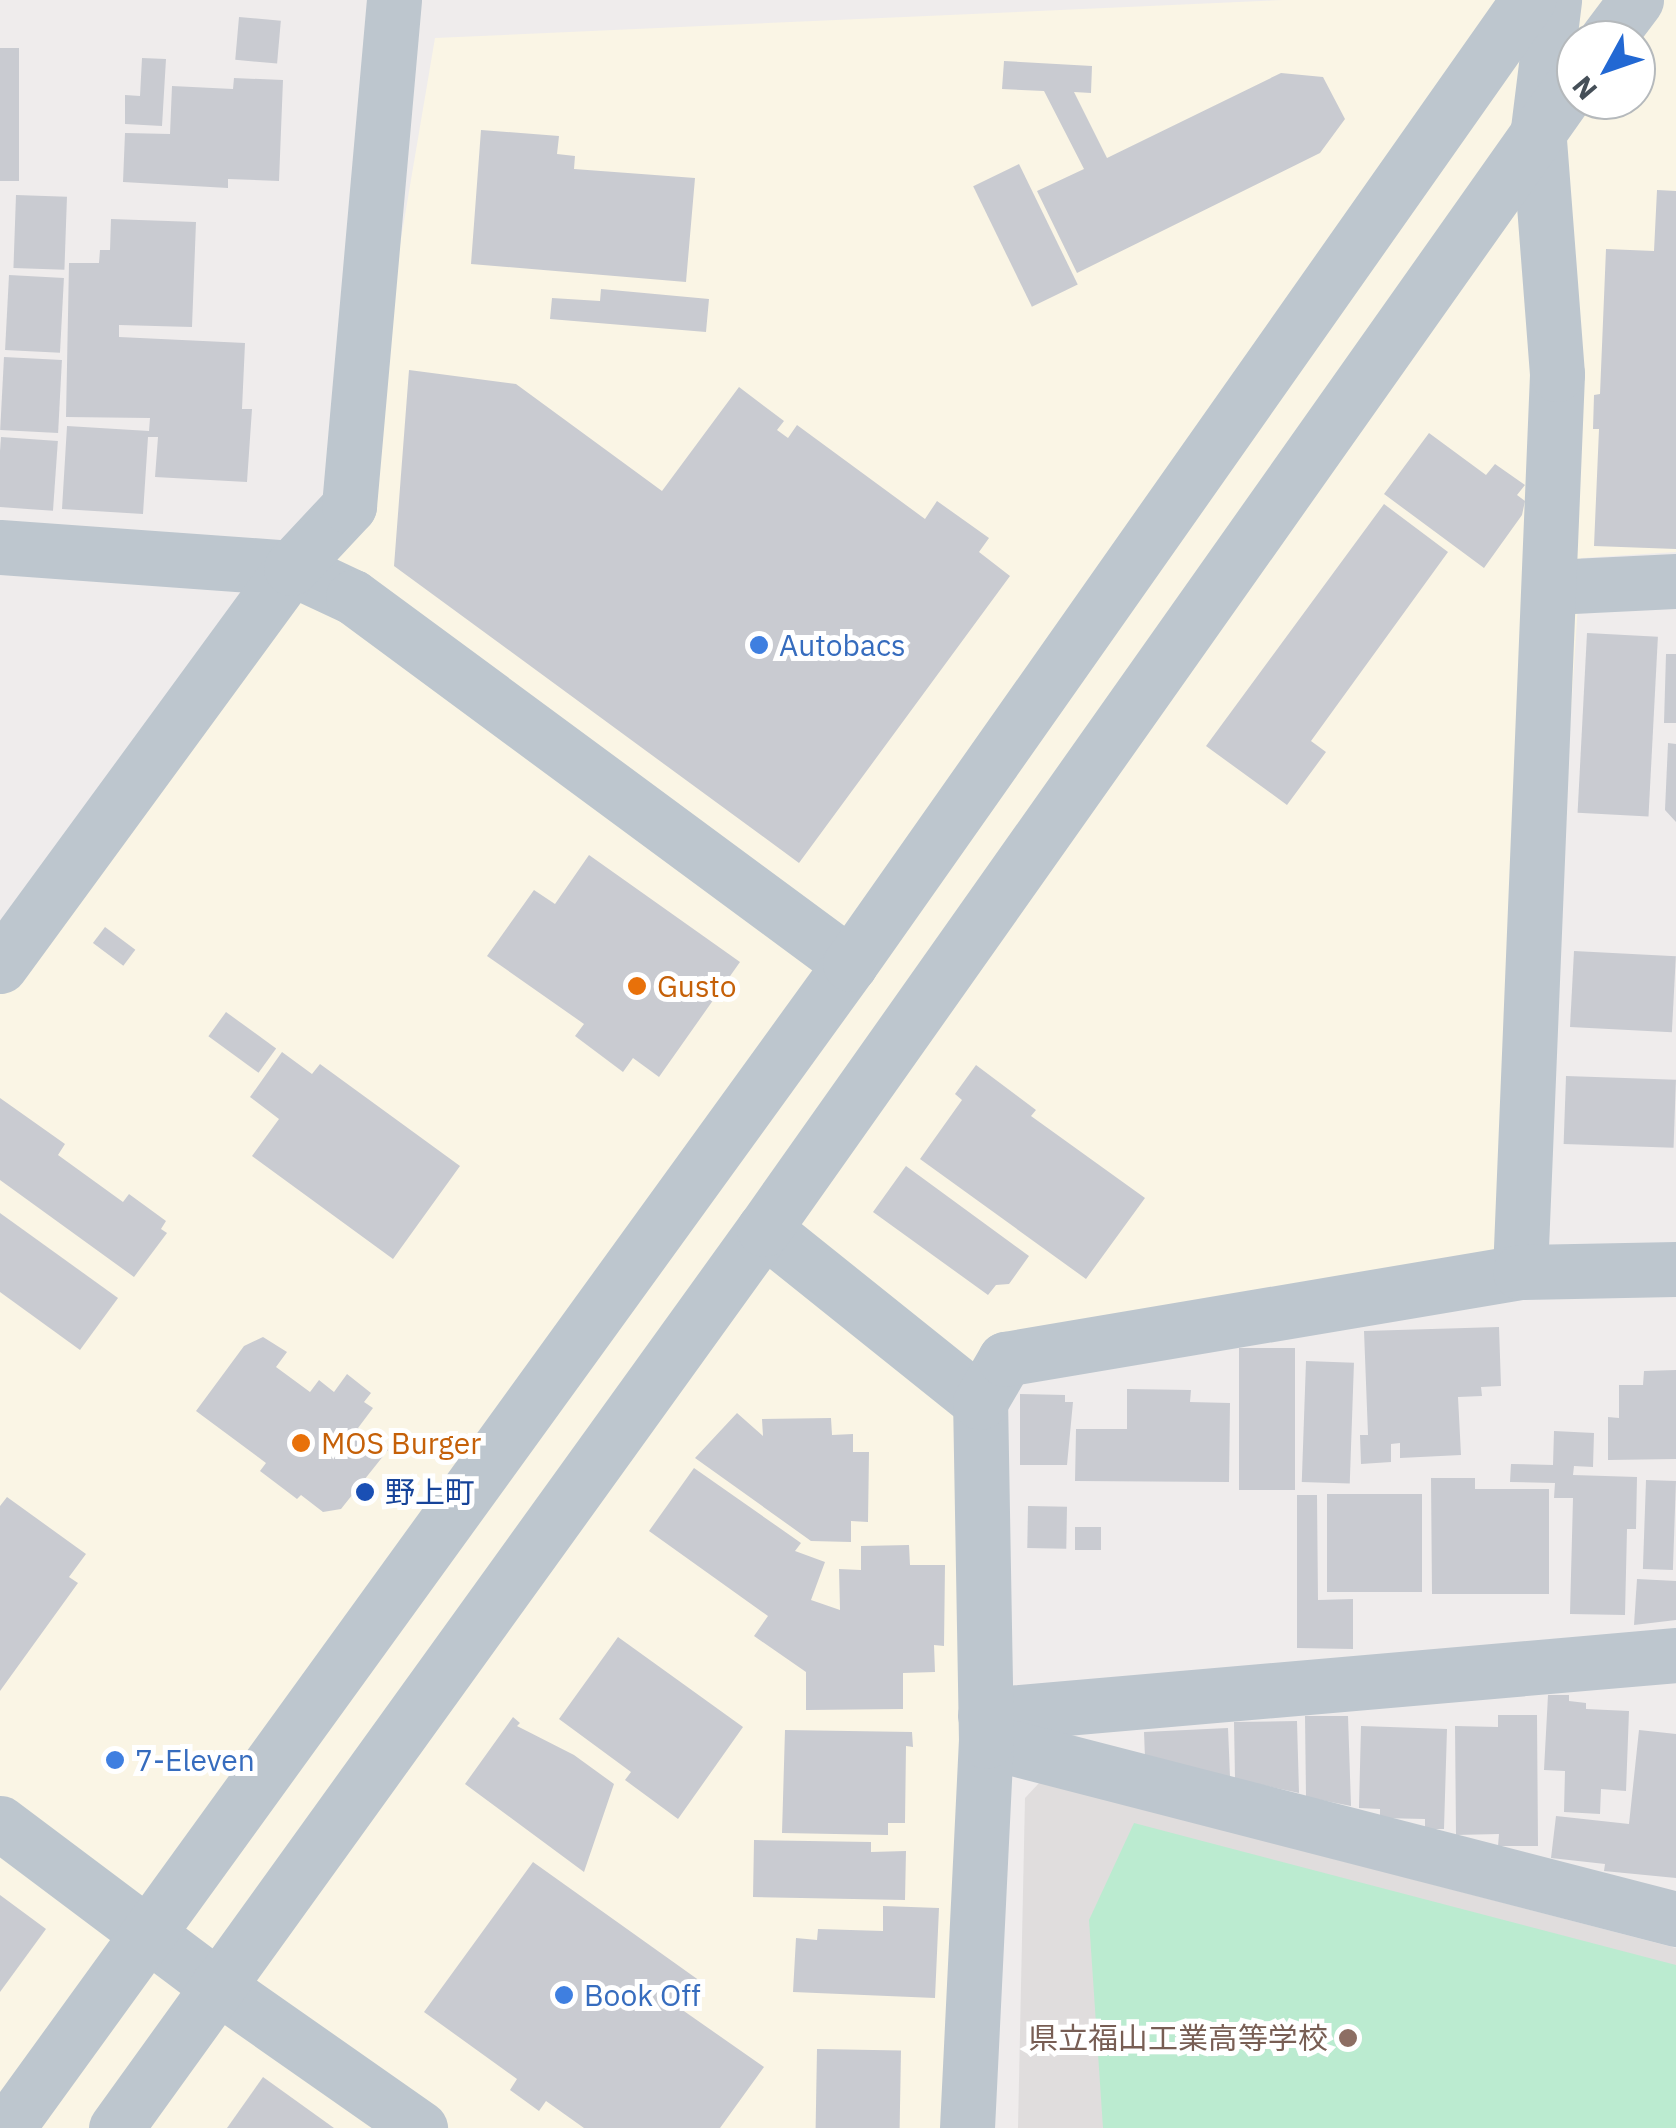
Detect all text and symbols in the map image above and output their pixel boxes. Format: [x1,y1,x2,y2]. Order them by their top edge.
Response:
north arrow [1556,20,1656,120]
text: N [1563,69,1605,108]
place label: Autobacs [779,627,906,663]
marker: Autobacs [748,634,770,656]
place label: Gusto [657,968,736,1004]
marker: Gusto [626,975,648,997]
place label: MOS Burger [321,1425,481,1461]
marker: MOS Burger [290,1432,312,1454]
place label: 野上町 [385,1474,475,1510]
marker: 野上町 [354,1481,376,1503]
place label: 7-Eleven [135,1742,255,1778]
marker: 7-Eleven [104,1749,126,1771]
place label: Book Off [584,1977,701,2013]
marker: Book Off [553,1984,575,2006]
place label: 県立福山工業高等学校 [1028,2020,1328,2056]
marker: 県立福山工業高等学校 [1337,2027,1359,2049]

